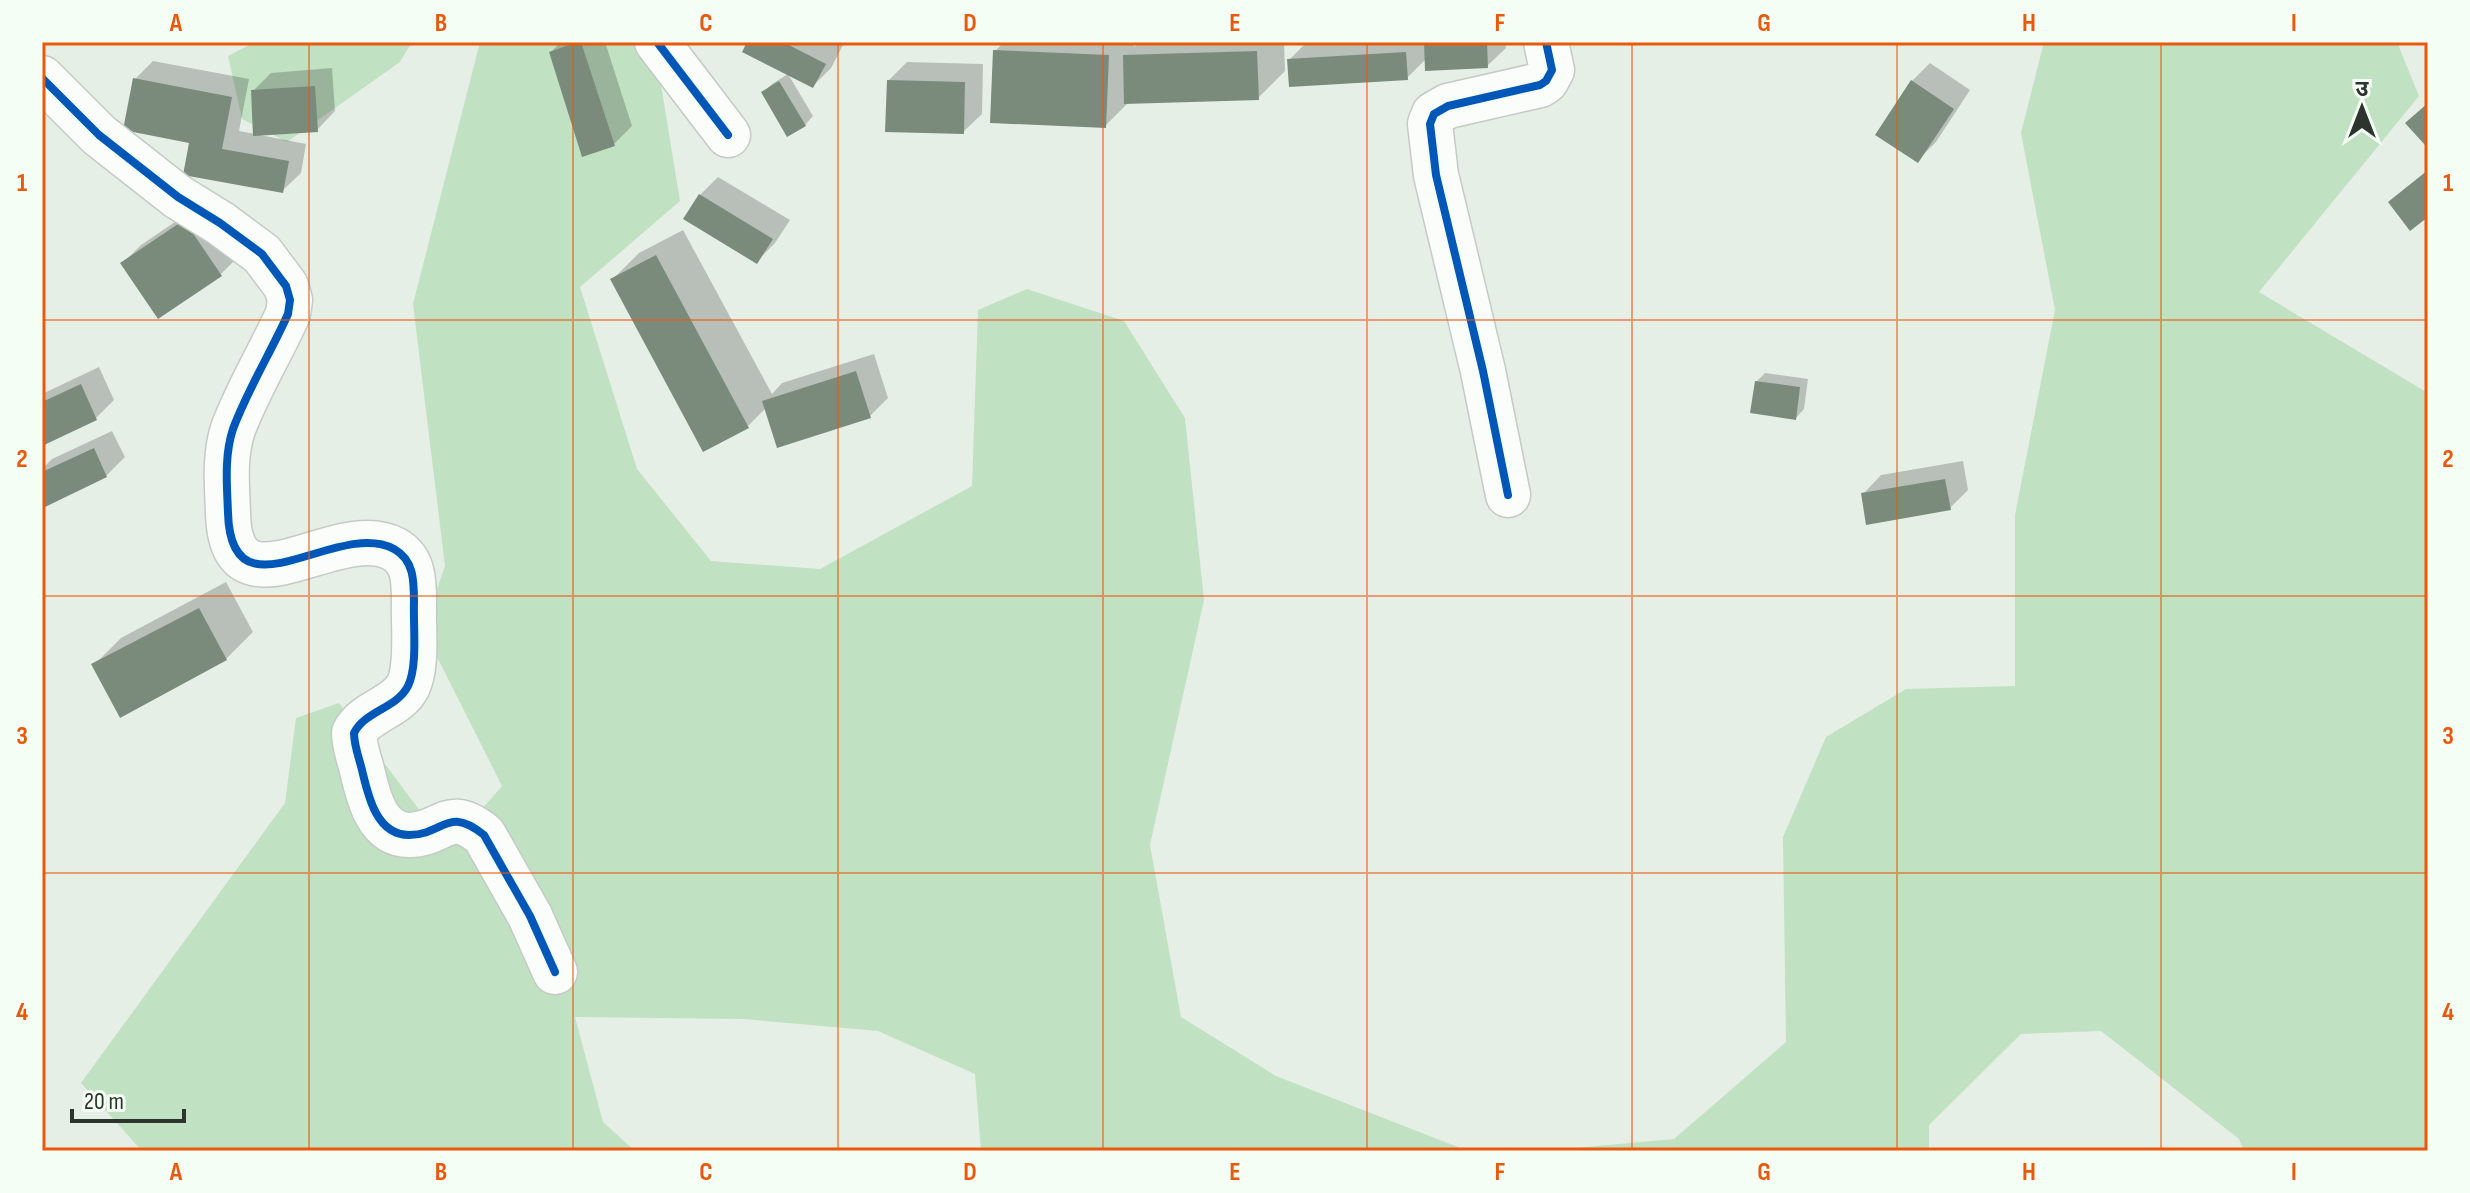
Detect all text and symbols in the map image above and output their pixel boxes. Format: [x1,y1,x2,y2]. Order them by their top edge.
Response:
text: A [169,8,183,39]
text: B [435,8,447,39]
text: C [699,8,713,39]
text: D [963,8,977,39]
text: E [1229,8,1241,39]
text: F [1495,8,1506,39]
text: G [1757,8,1771,39]
text: H [2022,8,2036,39]
text: I [2291,8,2297,39]
north arrow [2322,68,2402,148]
text: उ [2356,76,2370,103]
text: 1 [17,168,27,199]
text: 1 [2443,168,2453,199]
text: 2 [16,444,28,475]
text: 2 [2442,444,2454,475]
text: 3 [16,721,28,752]
text: 3 [2442,721,2454,752]
text: 4 [16,997,28,1028]
text: 4 [2442,997,2454,1028]
scale bar [72,1073,184,1123]
text: 20 m [84,1087,124,1116]
text: A [169,1157,183,1188]
text: B [435,1157,447,1188]
text: C [699,1157,713,1188]
text: D [963,1157,977,1188]
text: E [1229,1157,1241,1188]
text: F [1495,1157,1506,1188]
text: G [1757,1157,1771,1188]
text: H [2022,1157,2036,1188]
text: I [2291,1157,2297,1188]

